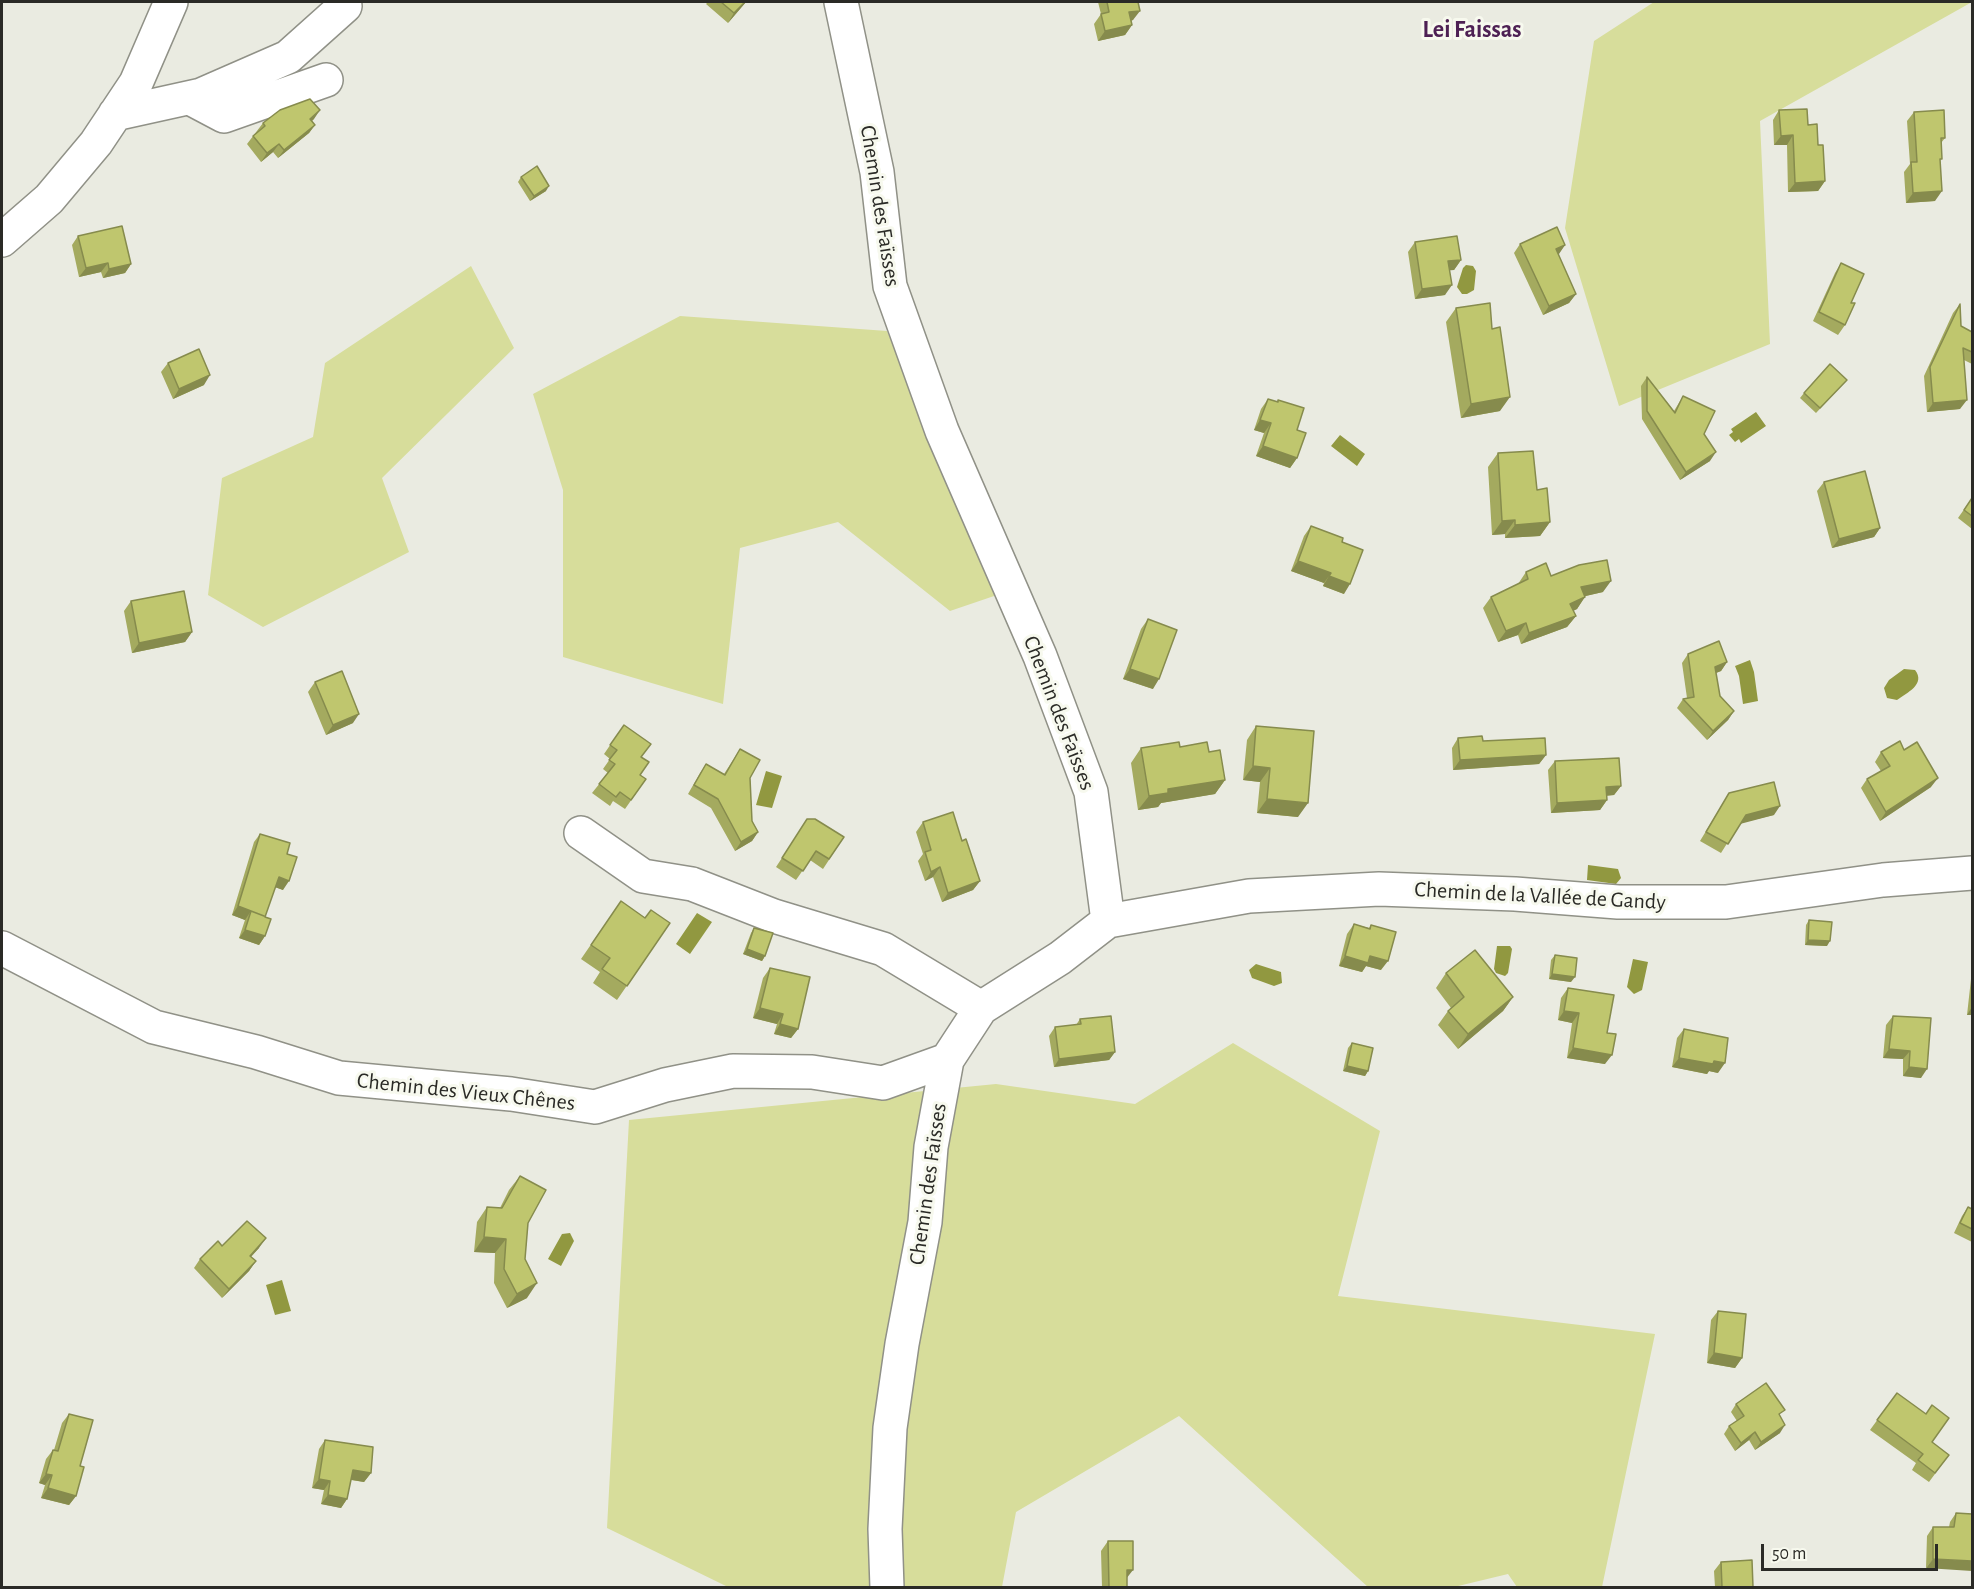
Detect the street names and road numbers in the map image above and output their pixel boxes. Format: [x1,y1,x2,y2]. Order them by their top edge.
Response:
street label: Chemin des Faïsses [854,123,906,289]
street label: Chemin des Faïsses [1017,632,1101,794]
street label: Chemin de la Vallée de Gandy [1414,876,1666,916]
street label: Chemin des Vieux Chênes [356,1067,576,1117]
street label: Chemin des Faïsses [904,1101,952,1267]

